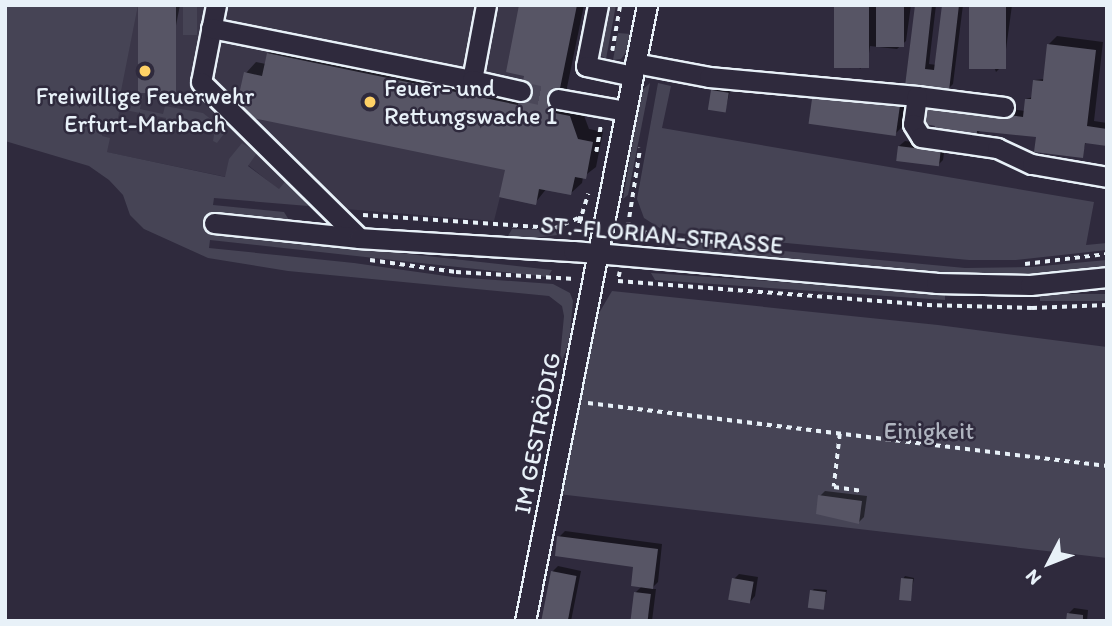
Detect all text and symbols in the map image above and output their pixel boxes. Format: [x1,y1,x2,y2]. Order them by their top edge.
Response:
marker: Freiwillige Feuerwehr Erfurt-Marbach [137,63,153,79]
place label: Feuer- und Rettungswache 1 [384,74,557,130]
place label: Freiwillige Feuerwehr Erfurt-Marbach [36,82,254,138]
marker: Feuer- und Rettungswache 1 [362,94,378,110]
street label: ST.-FLORIAN-STRASSE [539,210,785,260]
street label: IM GESTRÖDIG [508,352,566,514]
park label: Einigkeit [884,417,974,445]
north arrow [1014,528,1084,598]
text: N [1020,565,1046,590]

